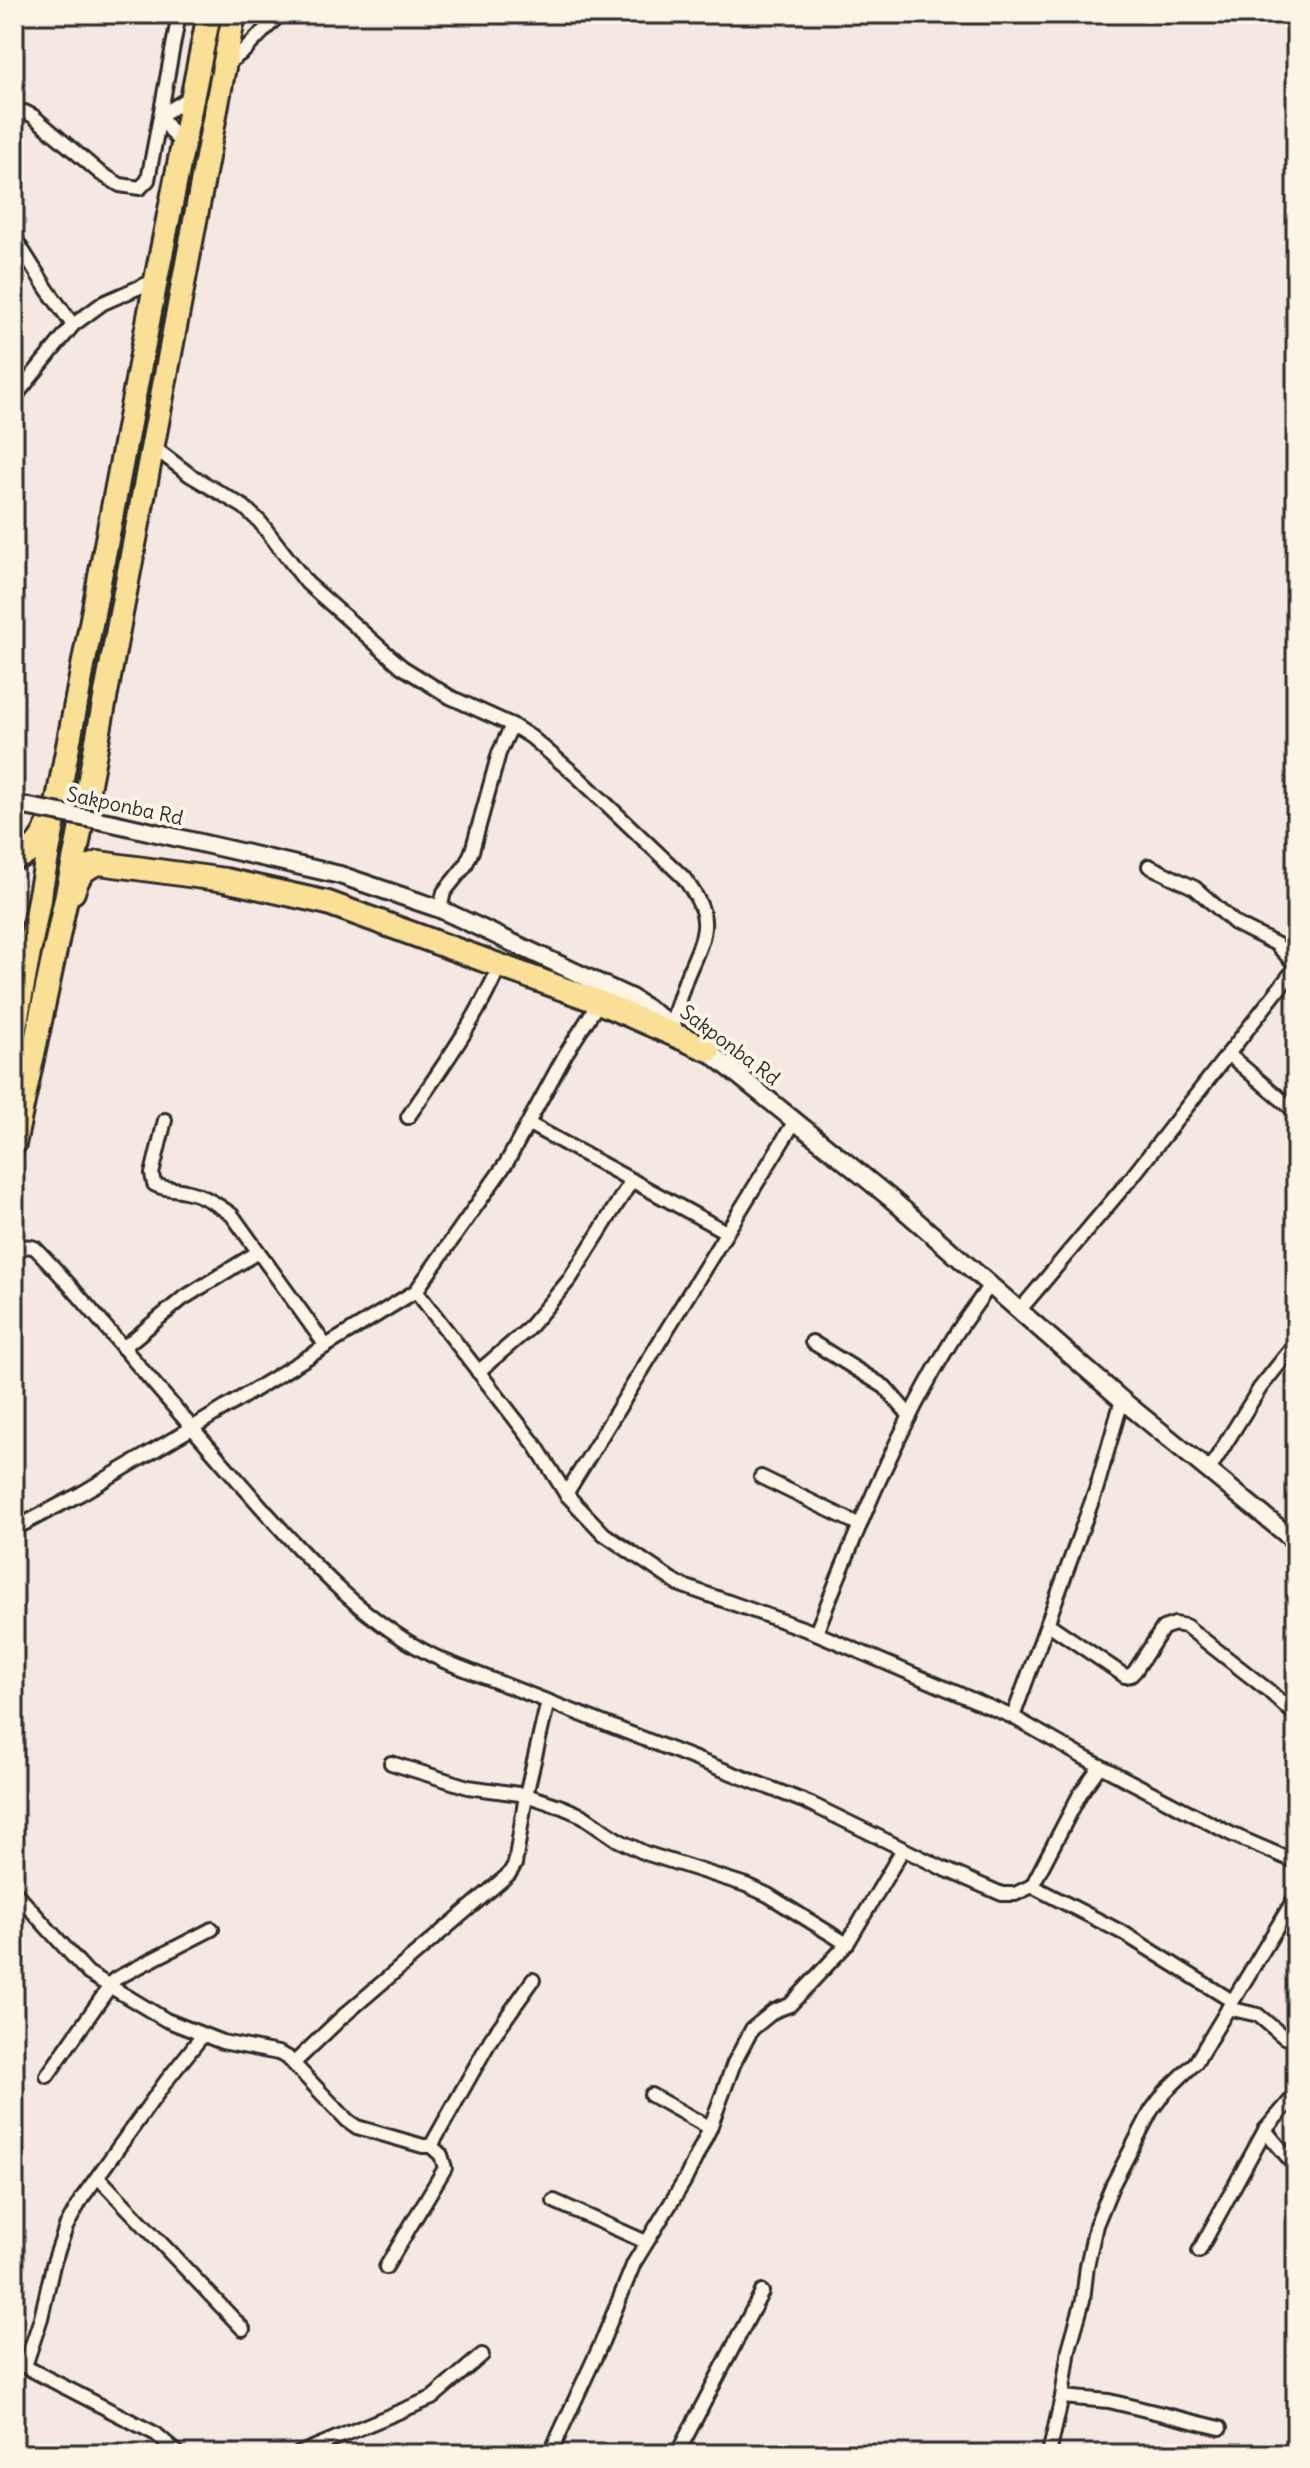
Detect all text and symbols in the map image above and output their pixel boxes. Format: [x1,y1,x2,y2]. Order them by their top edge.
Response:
street label: Sakponba Rd [65,781,186,830]
street label: Sakponba Rd [675,999,785,1090]

